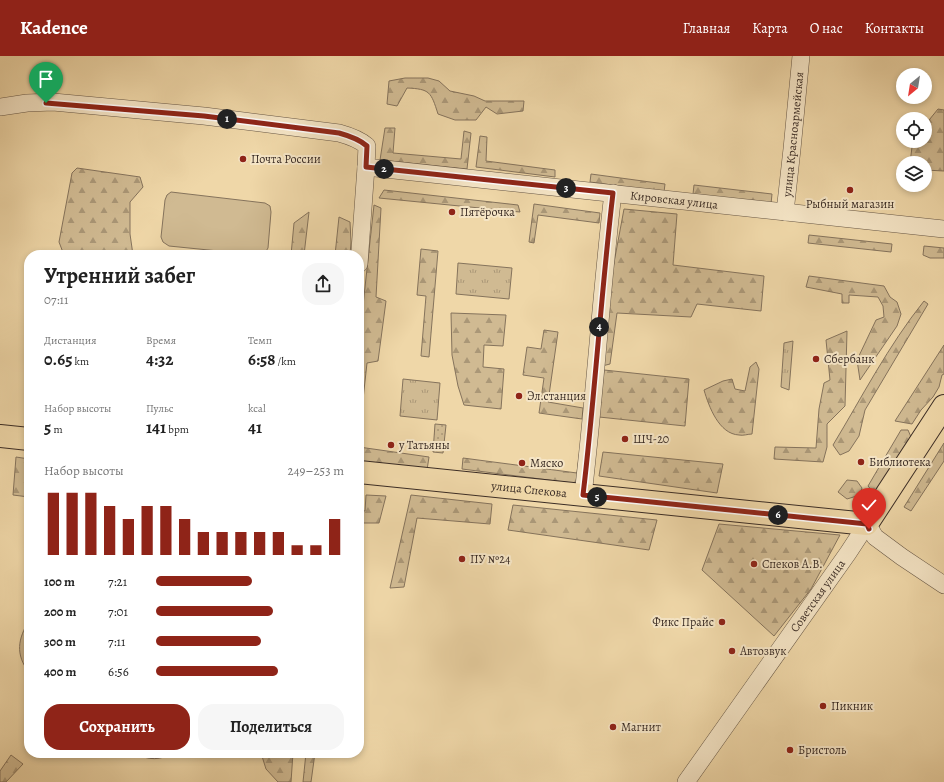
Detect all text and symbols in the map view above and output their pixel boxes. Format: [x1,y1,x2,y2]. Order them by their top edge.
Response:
text: Kadence [20,15,88,41]
text: Главная [683,19,730,38]
text: Карта [752,19,788,38]
text: О нас [810,19,843,38]
text: Контакты [865,19,924,38]
pin [29,62,63,103]
icon: arrive [35,68,57,90]
north arrow [896,68,932,104]
map controls [896,68,932,192]
street label: улица Красноармейская [779,71,807,199]
pin: 1 [217,109,237,129]
text: 1 [225,111,229,126]
button: locate [896,112,932,148]
place label: Почта России [251,151,321,167]
marker: Почта России [238,154,248,164]
button: layers [896,156,932,192]
pin: 2 [374,159,394,179]
text: 2 [381,161,387,176]
pin: 3 [556,178,576,198]
text: 3 [564,180,568,195]
marker: Рыбный магазин [845,185,855,195]
street label: Кировская улица [629,187,719,213]
place label: Рыбный магазин [806,196,894,212]
place label: Пятёрочка [460,204,515,220]
marker: Пятёрочка [447,207,457,217]
text: Утренний забег [44,261,195,291]
button: share [302,263,344,305]
text: 07:11 [44,291,68,308]
pin: 4 [589,317,609,337]
text: 4 [596,319,602,334]
text: Дистанция [44,333,96,348]
text: Время [146,333,176,348]
text: Темп [248,333,272,348]
text: 0.65 [44,348,72,371]
text: 4:32 [146,348,174,371]
text: 6:58 [248,348,275,371]
place label: Сбербанк [824,351,875,367]
text: km [72,354,89,369]
text: /km [275,354,296,369]
marker: Сбербанк [811,354,821,364]
place label: Эл.станция [527,388,586,404]
marker: Эл.станция [514,391,524,401]
text: Набор высоты [44,401,111,416]
text: Пульс [146,401,174,416]
text: kcal [248,401,266,416]
text: 5 [44,416,51,439]
text: 141 [146,416,166,439]
text: 41 [248,416,262,439]
text: m [51,422,63,437]
text: bpm [166,422,189,437]
place label: ШЧ-20 [633,431,669,447]
marker: ШЧ-20 [620,434,630,444]
place label: у Татьяны [398,437,450,453]
marker: у Татьяны [386,440,396,450]
place label: Библиотека [869,454,931,470]
place label: Мяско [530,455,563,471]
marker: Библиотека [856,457,866,467]
marker: Мяско [517,458,527,468]
text: Набор высоты [44,462,124,479]
text: 249–253 m [288,462,344,479]
street label: улица Спекова [489,477,568,501]
pin: 5 [587,487,607,507]
pin [852,488,886,529]
text: 5 [595,489,599,504]
icon: check [858,494,880,516]
pin: 6 [768,505,788,525]
text: 6 [775,507,781,522]
place label: ПУ №24 [470,551,511,567]
marker: ПУ №24 [457,554,467,564]
place label: Спеков А.В. [762,556,823,572]
street label: Советская улица [786,556,849,635]
marker: Спеков А.В. [749,559,759,569]
text: 100 m [44,573,75,590]
text: 7:21 [108,573,127,590]
text: 200 m [44,603,77,620]
text: 7:01 [108,603,128,620]
place label: Фикс Прайс [652,614,714,630]
marker: Фикс Прайс [717,617,727,627]
text: 300 m [44,633,76,650]
text: 7:11 [108,633,125,650]
place label: Автозвук [739,643,786,659]
marker: Автозвук [727,646,737,656]
text: 400 m [44,663,76,680]
text: 6:56 [108,663,129,680]
place label: Пикник [831,698,873,714]
marker: Пикник [818,701,828,711]
button: Сохранить [44,704,190,750]
button: Поделиться [198,704,344,750]
place label: Магнит [621,719,662,735]
marker: Магнит [608,722,618,732]
place label: Бристоль [798,742,847,758]
marker: Бристоль [785,745,795,755]

